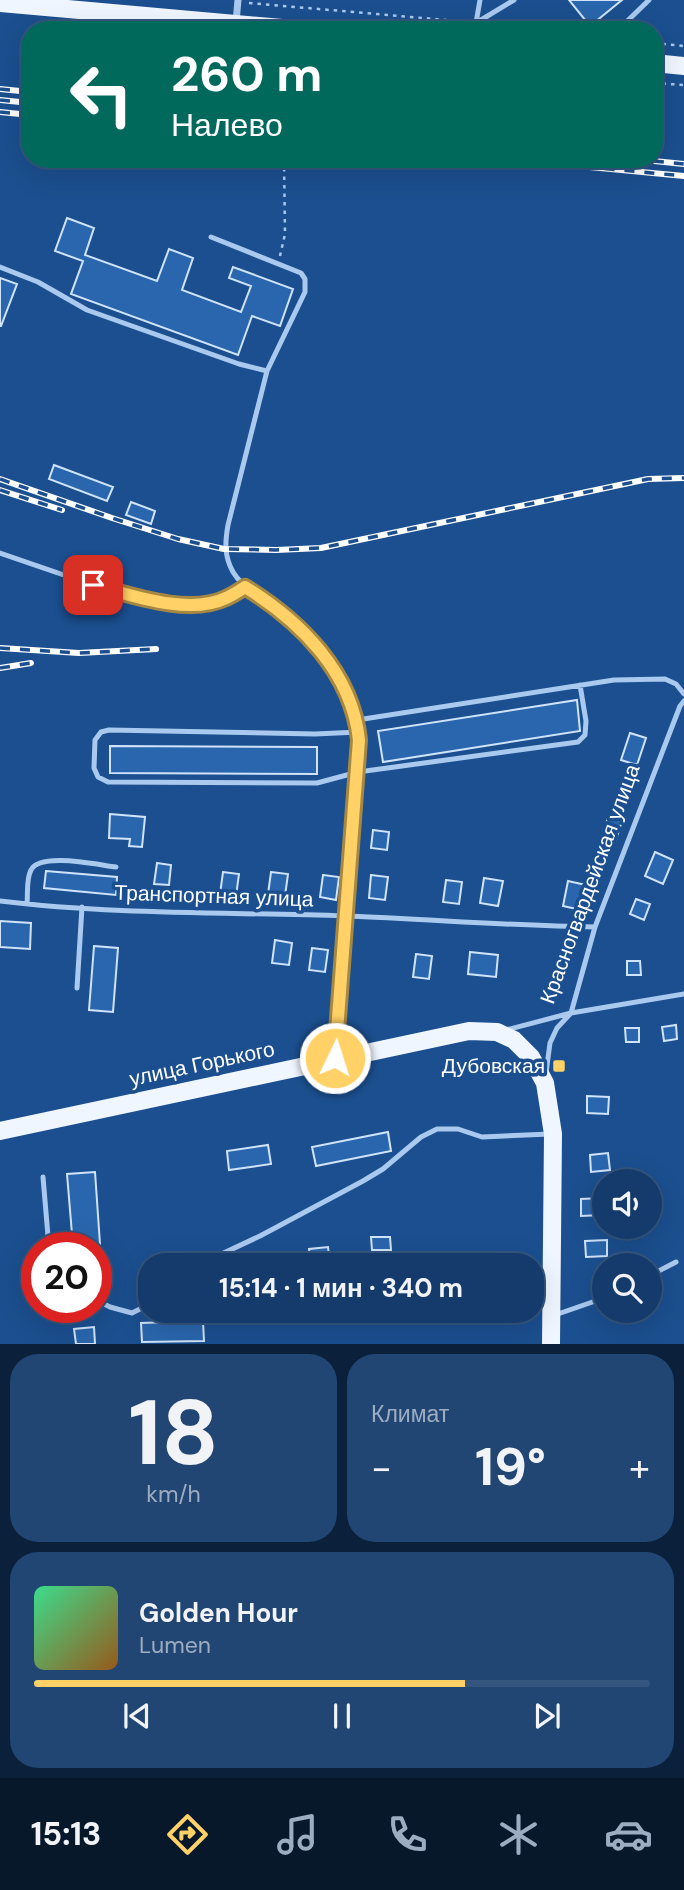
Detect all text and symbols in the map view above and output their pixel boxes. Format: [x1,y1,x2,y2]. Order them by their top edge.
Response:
text: 260 m [171,42,322,106]
icon: left [56,49,147,140]
text: Налево [171,104,283,146]
pin [63,555,123,615]
icon: arrive [74,566,112,604]
street label: Красногвардейская улица [534,760,647,1008]
street label: Транспортная улица [114,879,314,913]
position arrow [298,1021,372,1095]
street label: улица Горького [127,1035,277,1093]
place label: Дубовская [442,1052,545,1080]
marker: Дубовская [551,1058,567,1074]
map controls [592,1169,662,1323]
button: sound [592,1169,662,1239]
speed limit sign: 20 [21,1232,112,1323]
button: search [592,1253,662,1323]
text: 15:14 · 1 мин · 340 m [219,1271,463,1305]
text: 18 [128,1374,219,1492]
text: Климат [371,1399,449,1429]
text: 19° [475,1433,546,1501]
text: − [371,1443,392,1493]
text: + [629,1443,650,1493]
text: km/h [146,1479,201,1509]
text: Golden Hour [139,1596,298,1630]
text: Lumen [139,1630,211,1660]
icon: previous [118,1697,156,1735]
icon: pause [323,1697,361,1735]
icon: next [528,1697,566,1735]
icon: directions [163,1810,212,1859]
icon: music [273,1810,322,1859]
icon: phone [383,1810,432,1859]
icon: climate [494,1810,543,1859]
icon: car [604,1810,653,1859]
text: 15:13 [31,1813,101,1855]

